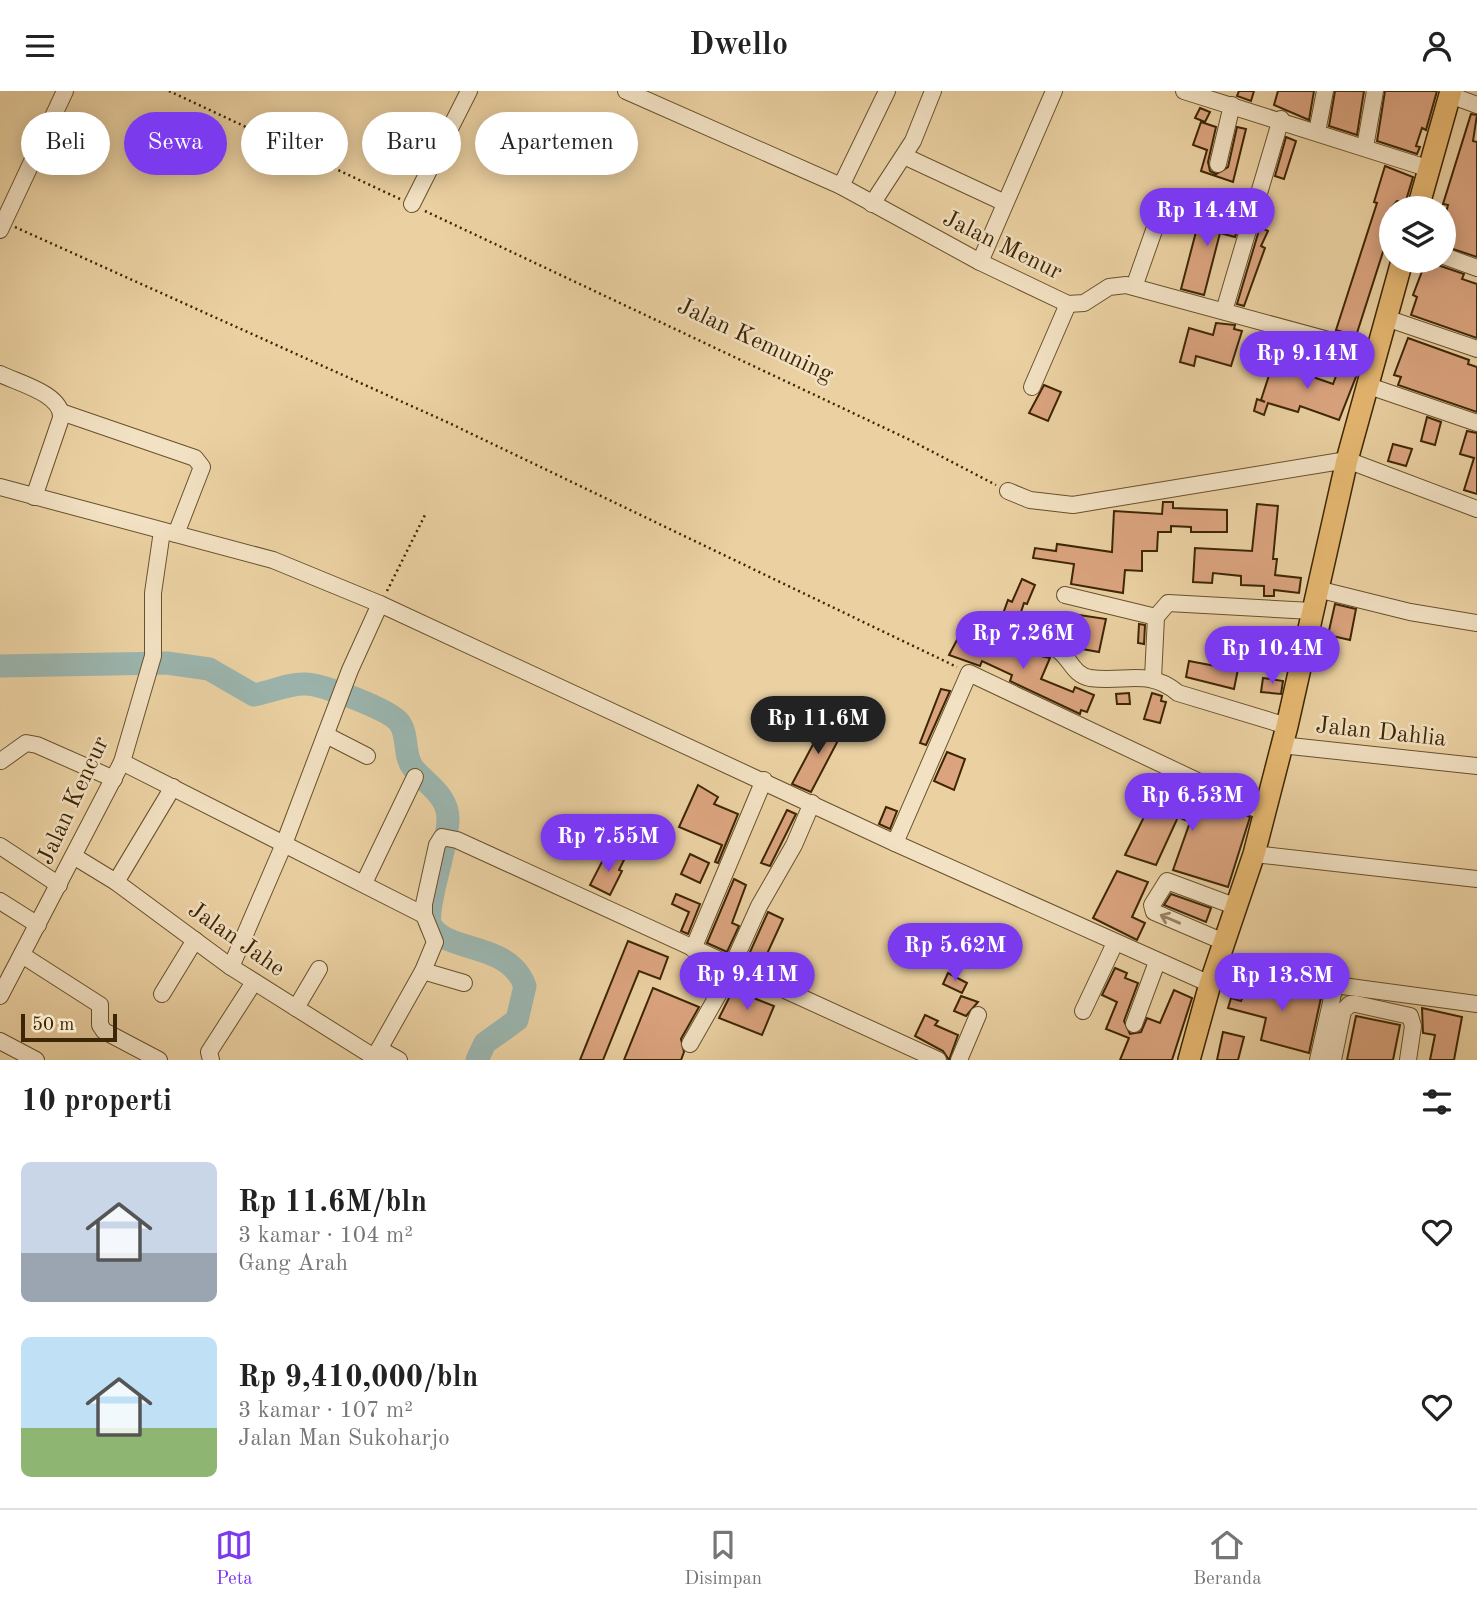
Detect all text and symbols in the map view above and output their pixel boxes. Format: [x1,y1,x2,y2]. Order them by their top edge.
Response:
icon: menu [21,27,59,65]
icon: person [1418,27,1456,65]
text: Dwello [689,30,788,62]
chip: Beli [21,112,110,175]
chip: Sewa [124,112,227,175]
chip: Filter [241,112,348,175]
chip: Baru [362,112,461,175]
chip: Apartemen [475,112,638,175]
pin: Rp 14.4M [1135,188,1279,248]
map controls [1379,196,1456,273]
button: layers [1379,196,1456,273]
text: Rp 14.4M [1156,199,1258,222]
street label: Jalan Menur [938,207,1066,285]
street label: Jalan Kemuning [673,294,837,388]
pin: Rp 9.14M [1235,331,1379,391]
text: Rp 9.14M [1256,342,1358,365]
pin: Rp 7.26M [951,611,1095,671]
text: Rp 7.26M [972,622,1074,645]
pin: Rp 10.4M [1200,627,1344,686]
text: Rp 10.4M [1221,637,1323,660]
pin: Rp 11.6M [746,697,890,756]
text: Rp 11.6M [767,707,869,730]
street label: Jalan Dahlia [1314,714,1448,752]
street label: Jalan Kencur [34,733,114,869]
pin: Rp 6.53M [1120,773,1264,833]
text: Rp 6.53M [1141,784,1243,807]
pin: Rp 7.55M [536,815,680,874]
text: Rp 7.55M [557,825,659,848]
street label: Jalan Jahe [183,898,289,982]
one-way arrow [1160,912,1181,925]
pin: Rp 5.62M [883,923,1027,983]
text: Rp 5.62M [904,934,1006,957]
pin: Rp 9.41M [675,953,819,1012]
pin: Rp 13.8M [1210,953,1354,1013]
text: Rp 9.41M [696,963,798,986]
text: Rp 13.8M [1231,964,1333,987]
scale bar [21,1011,117,1043]
text: 50 m [32,1016,74,1035]
icon: filters [1418,1083,1456,1121]
text: 10 properti [21,1087,172,1117]
text: Rp 11.6M/bln [238,1188,427,1218]
icon: home [77,1190,161,1274]
icon: heart [1418,1213,1456,1251]
text: 3 kamar · 104 m² [238,1224,413,1247]
text: Gang Arah [238,1252,348,1275]
text: Rp 9,410,000/bln [238,1363,478,1393]
icon: home [77,1365,161,1449]
icon: heart [1418,1388,1456,1426]
text: 3 kamar · 107 m² [238,1399,413,1422]
text: Jalan Man Sukoharjo [238,1427,450,1450]
tab: Peta [215,1526,253,1591]
tab: Disimpan [684,1526,762,1591]
tab: Beranda [1193,1526,1262,1591]

